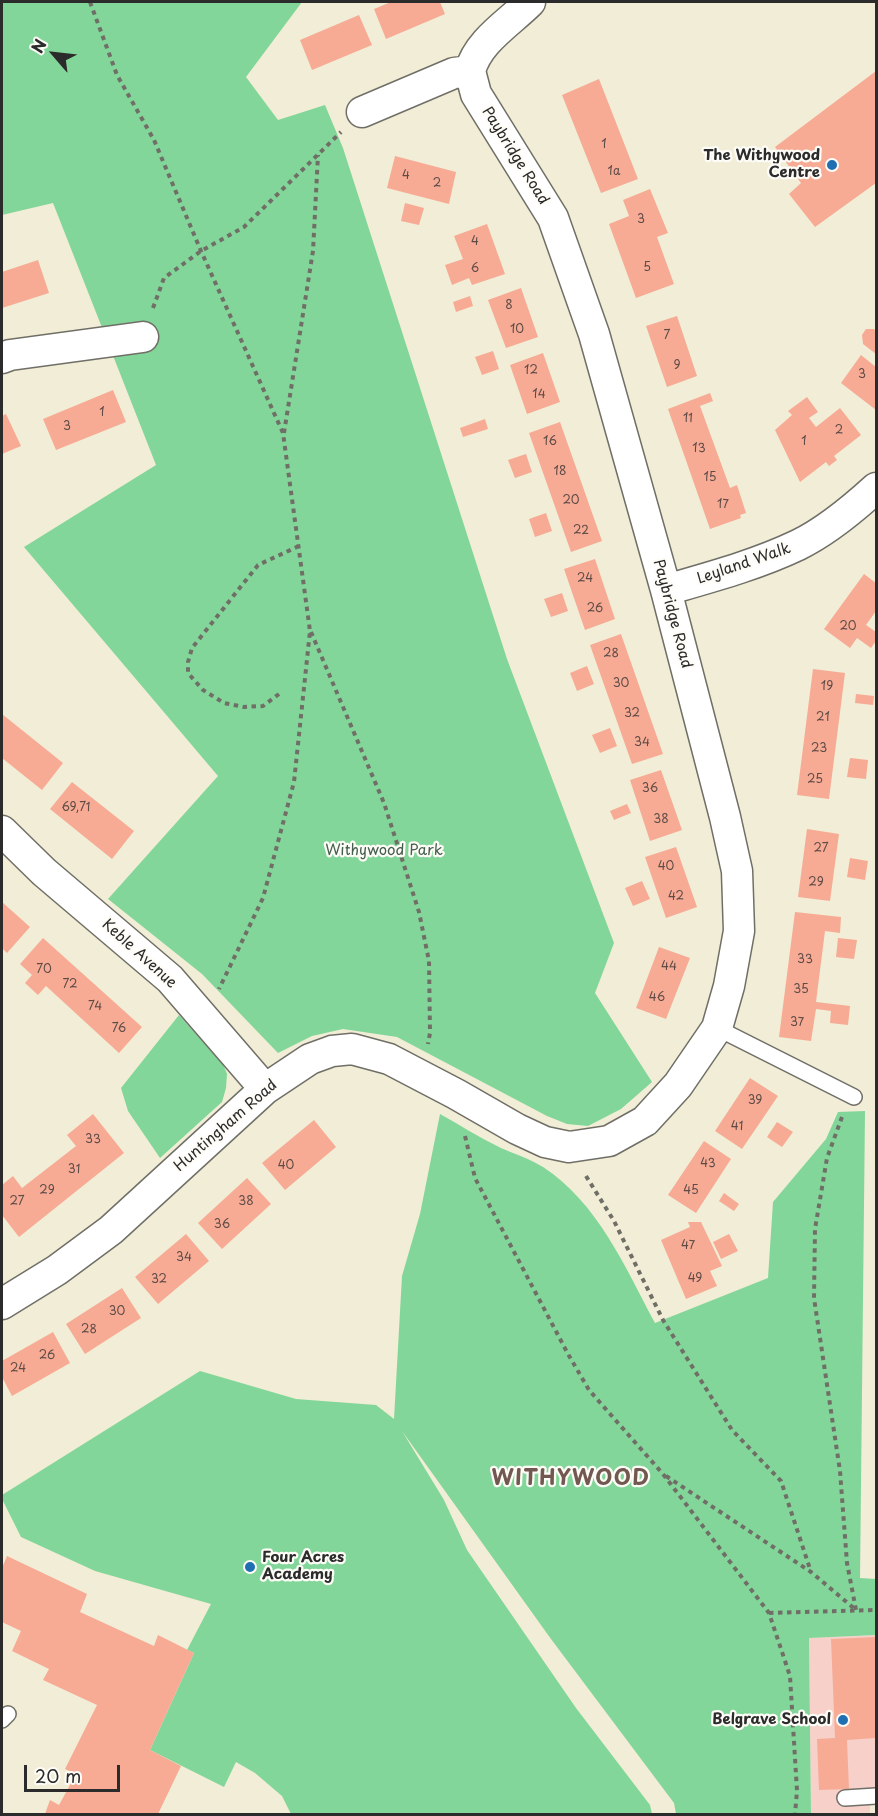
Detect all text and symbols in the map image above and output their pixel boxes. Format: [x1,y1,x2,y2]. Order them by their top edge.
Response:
north arrow [24,24,84,84]
text: N [25,34,52,57]
street label: Paybridge Road [478,104,552,208]
house number: 1 [601,138,607,152]
place label: The Withywood Centre [703,147,820,182]
marker: The Withywood Centre [825,158,839,172]
house number: 1a [608,165,620,179]
house number: 4 [402,169,410,183]
house number: 2 [433,177,441,191]
house number: 3 [637,213,645,227]
house number: 4 [471,235,479,249]
house number: 5 [643,261,651,275]
house number: 6 [471,262,479,276]
house number: 8 [505,299,513,313]
house number: 10 [510,323,524,337]
house number: 7 [664,329,670,343]
house number: 9 [673,359,681,373]
house number: 12 [524,364,538,378]
house number: 3 [858,368,866,382]
house number: 14 [532,388,546,402]
house number: 1 [99,406,105,420]
house number: 11 [683,412,693,426]
house number: 3 [63,420,71,434]
house number: 2 [835,424,843,438]
house number: 16 [543,435,557,449]
house number: 1 [801,435,807,449]
house number: 13 [692,442,706,456]
house number: 18 [554,465,566,479]
house number: 15 [703,471,717,485]
house number: 20 [562,494,580,508]
house number: 17 [717,498,729,512]
house number: 22 [573,524,589,538]
street label: Leyland Walk [695,540,793,588]
street label: Paybridge Road [649,558,695,670]
house number: 24 [577,572,593,586]
house number: 26 [587,602,603,616]
house number: 20 [839,620,857,634]
house number: 28 [603,647,619,661]
house number: 30 [613,677,629,691]
house number: 19 [821,680,833,694]
house number: 32 [624,707,640,721]
house number: 21 [816,711,830,725]
house number: 34 [634,736,650,750]
house number: 23 [811,742,827,756]
house number: 25 [807,773,823,787]
house number: 36 [642,782,658,796]
house number: 69,71 [61,801,91,815]
house number: 38 [653,813,669,827]
park label: Withywood Park [325,842,443,860]
house number: 27 [814,842,828,856]
house number: 40 [658,860,674,874]
house number: 29 [808,876,824,890]
house number: 42 [668,890,684,904]
street label: Keble Avenue [98,916,180,992]
house number: 33 [797,953,813,967]
house number: 44 [661,960,677,974]
house number: 70 [36,963,52,977]
house number: 72 [62,978,78,992]
house number: 35 [793,983,809,997]
house number: 46 [649,991,665,1005]
house number: 74 [88,1000,102,1014]
house number: 37 [790,1016,804,1030]
house number: 76 [112,1022,126,1036]
street label: Huntingham Road [171,1076,281,1176]
house number: 39 [748,1094,762,1108]
house number: 41 [731,1120,743,1134]
house number: 33 [85,1133,101,1147]
house number: 43 [700,1157,716,1171]
house number: 40 [278,1159,294,1173]
house number: 31 [68,1163,80,1177]
house number: 29 [39,1184,55,1198]
house number: 45 [683,1184,699,1198]
house number: 27 [10,1195,24,1209]
house number: 38 [238,1195,254,1209]
house number: 36 [214,1218,230,1232]
house number: 47 [681,1239,695,1253]
house number: 34 [176,1251,192,1265]
house number: 49 [688,1272,702,1286]
house number: 32 [151,1273,167,1287]
house number: 30 [109,1305,125,1319]
house number: 28 [81,1323,97,1337]
house number: 26 [39,1349,55,1363]
house number: 24 [10,1362,26,1376]
district label: WITHYWOOD [491,1466,651,1492]
place label: Four Acres Academy [262,1549,344,1584]
marker: Four Acres Academy [243,1560,257,1574]
place label: Belgrave School [712,1711,831,1729]
marker: Belgrave School [836,1713,850,1727]
scale bar [27,1753,123,1791]
text: 20 m [35,1762,81,1789]

